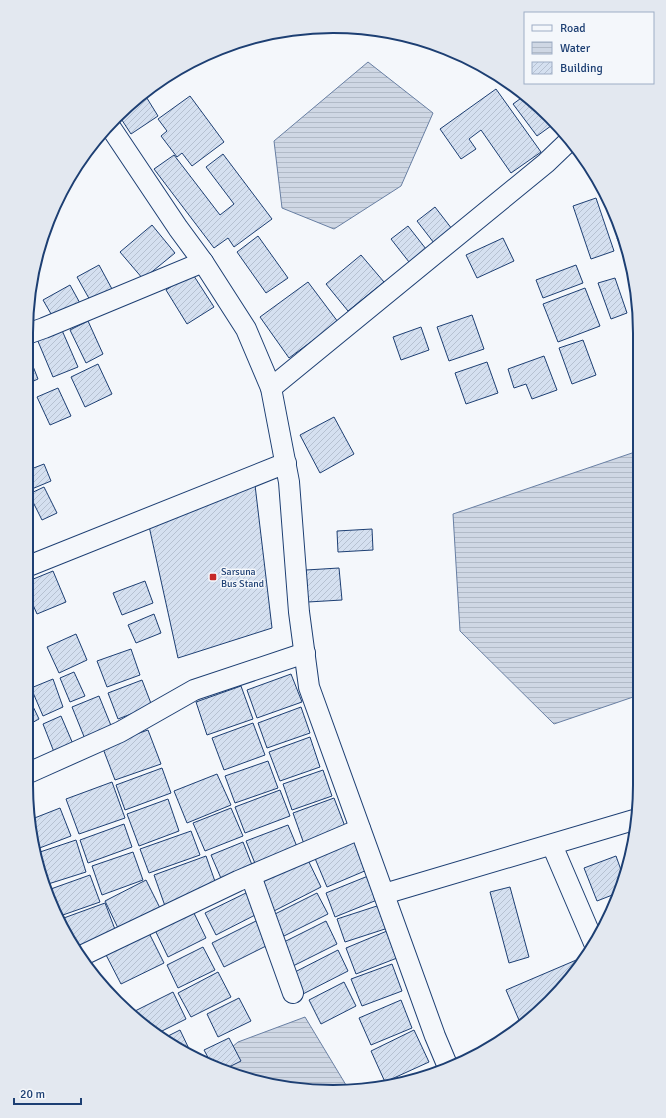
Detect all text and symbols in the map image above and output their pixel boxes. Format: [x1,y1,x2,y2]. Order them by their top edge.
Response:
legend [524,12,654,84]
text: Road [560,21,586,36]
text: Water [560,41,591,56]
text: Building [560,61,603,76]
place label: Sarsuna Bus Stand [221,566,264,590]
marker: Sarsuna Bus Stand [208,572,218,582]
scale bar [14,1080,81,1106]
text: 20 m [20,1087,45,1102]

